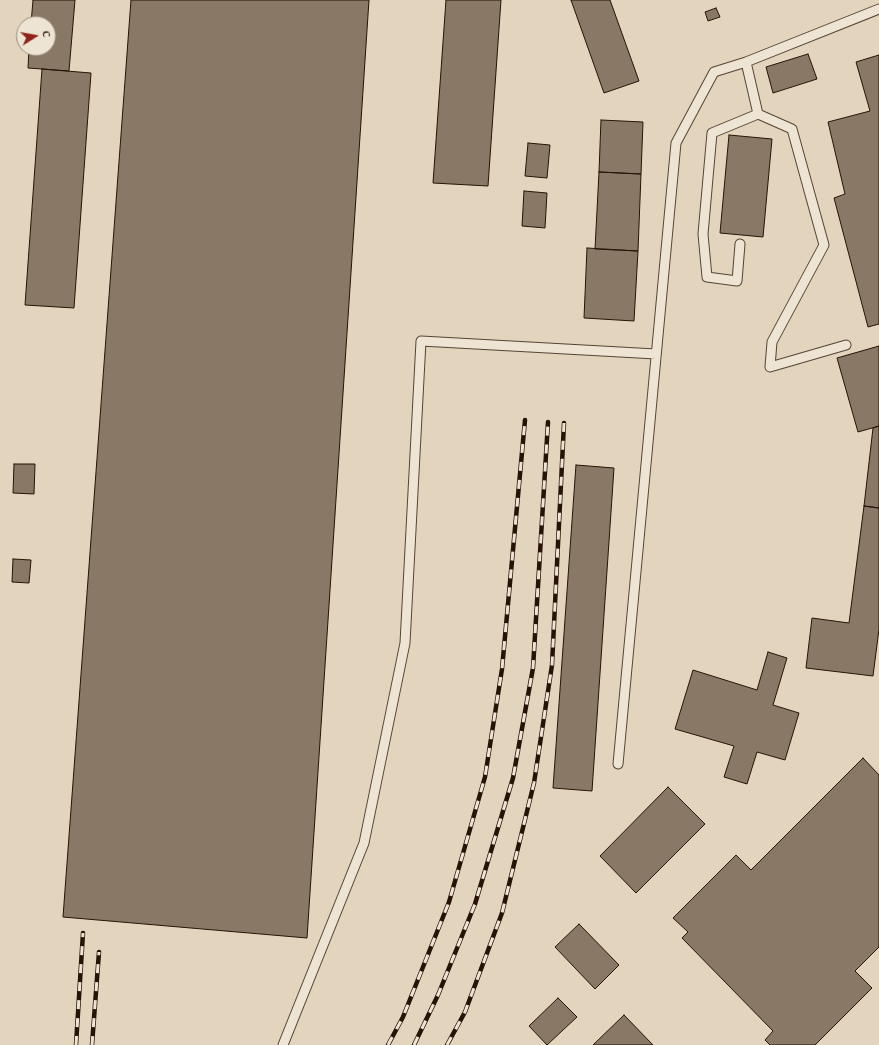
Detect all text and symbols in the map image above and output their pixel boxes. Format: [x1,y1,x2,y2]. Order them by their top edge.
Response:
north arrow [16,16,56,56]
text: С [38,29,55,38]

